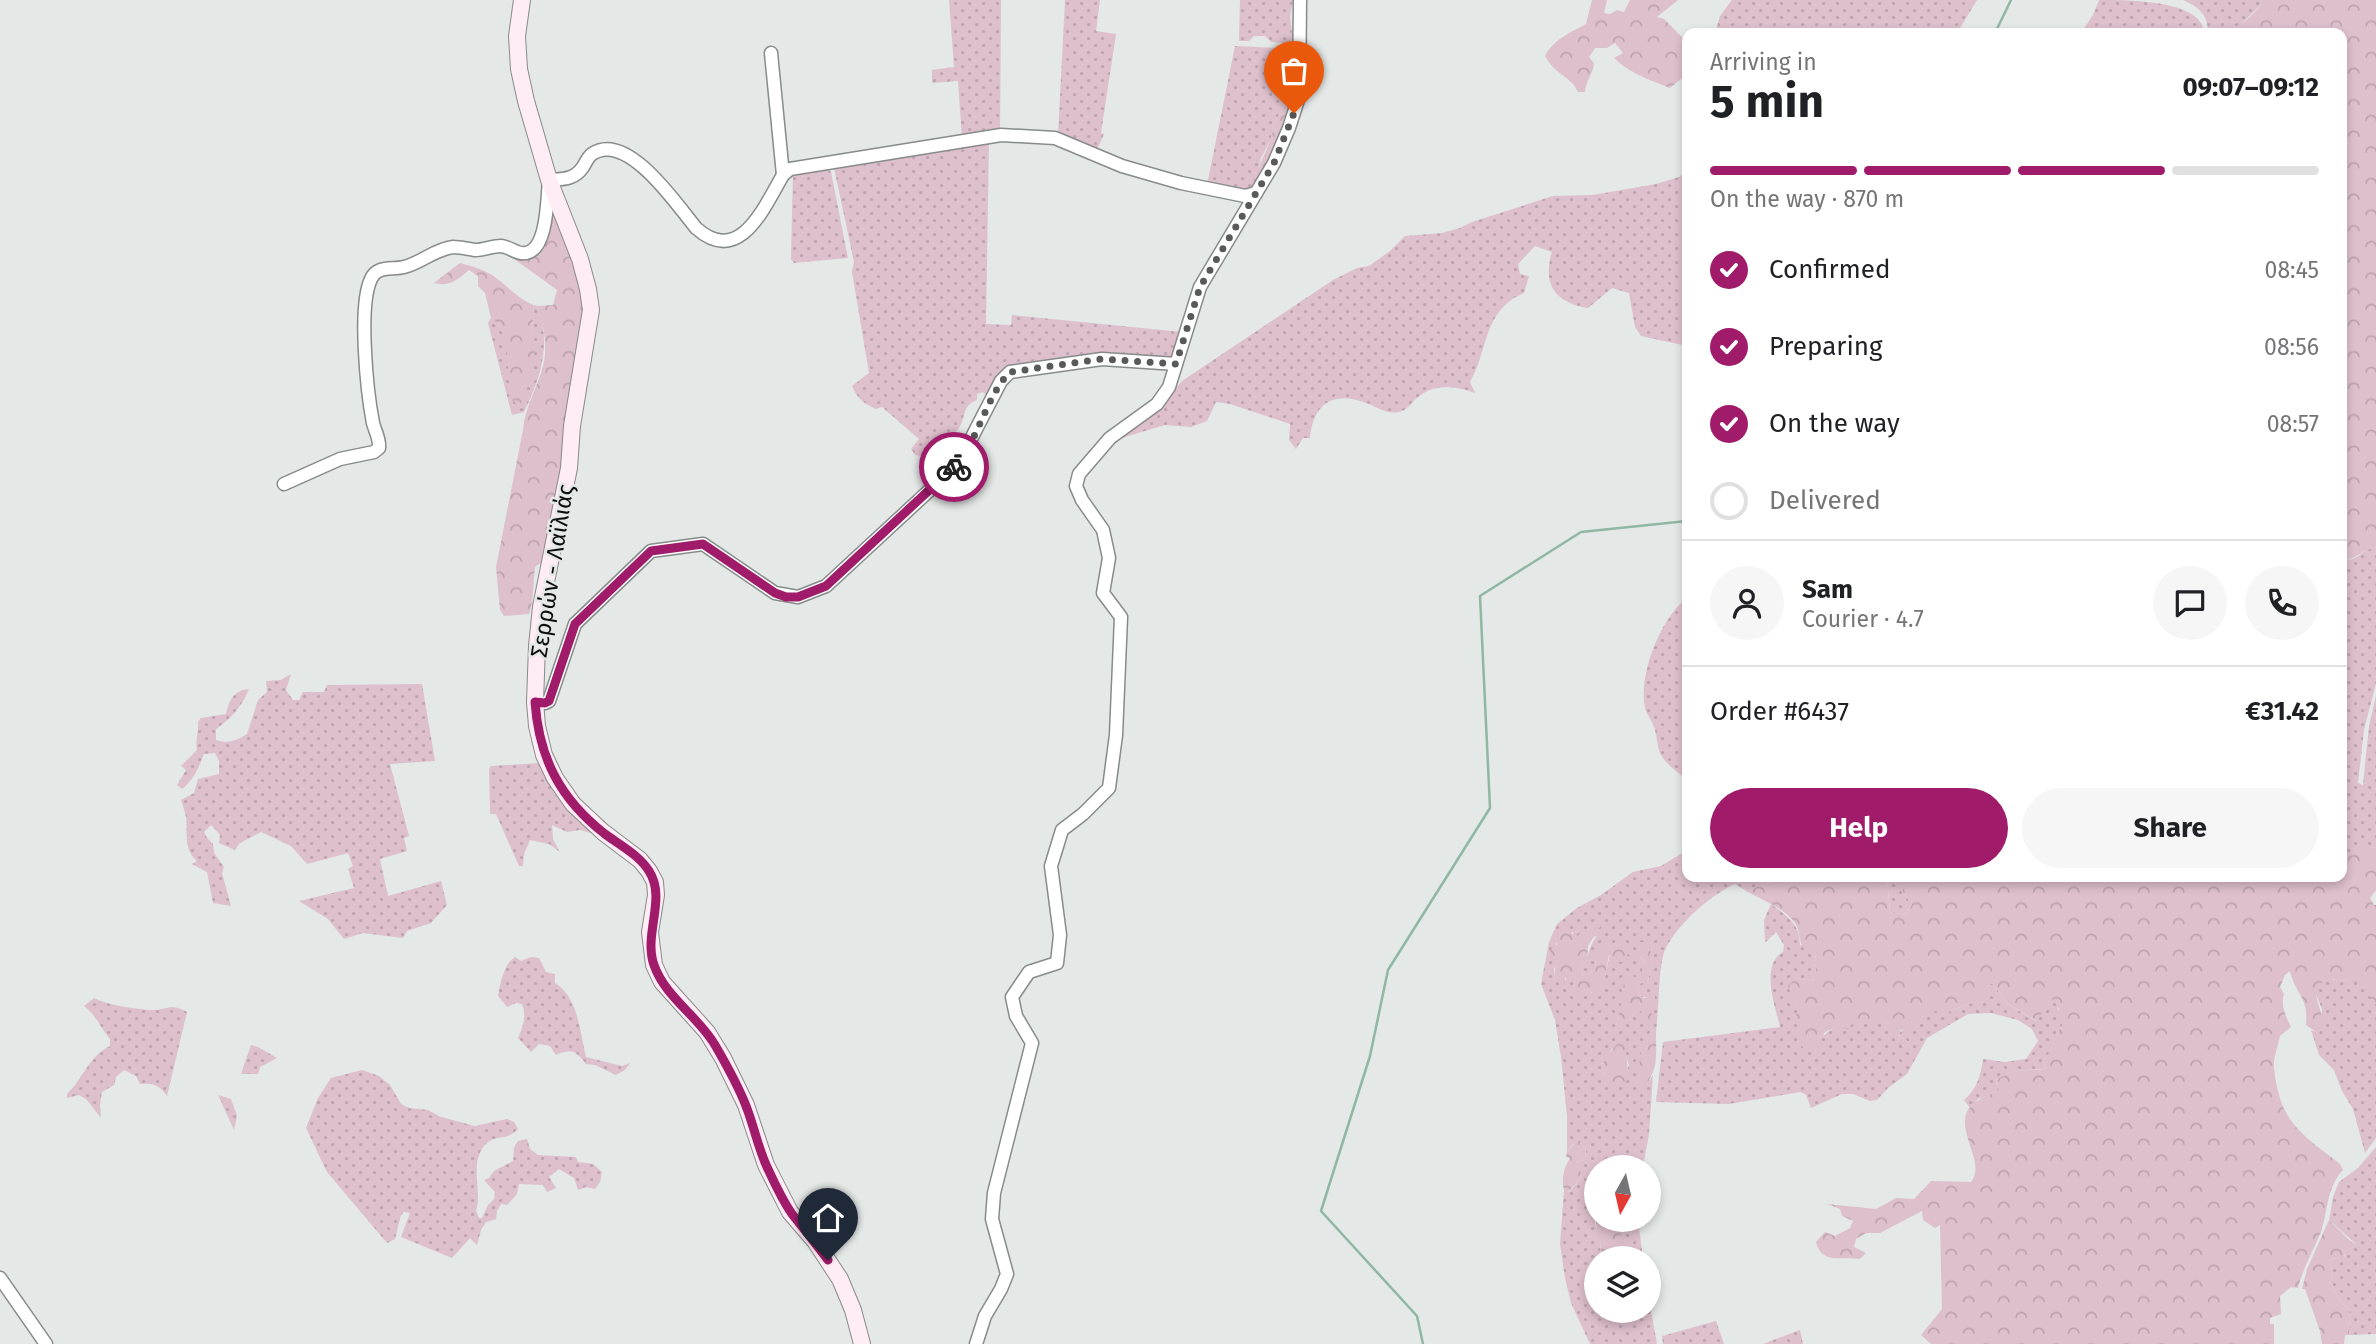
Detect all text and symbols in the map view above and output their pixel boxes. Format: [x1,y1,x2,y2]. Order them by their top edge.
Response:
pin [1264,41,1324,113]
text: Arriving in [1710,48,1817,76]
icon: bag [1275,52,1313,90]
text: 09:07–09:12 [2182,72,2319,103]
text: 5 min [1710,74,1824,129]
text: On the way · 870 m [1710,185,1904,213]
icon: check [1710,251,1748,289]
text: Confirmed [1769,254,1890,285]
text: 08:45 [2265,256,2319,284]
icon: check [1710,328,1748,366]
text: Preparing [1769,331,1882,362]
text: 08:56 [2264,333,2319,361]
icon: check [1710,405,1748,443]
text: On the way [1769,408,1900,439]
text: 08:57 [2267,410,2319,438]
courier [919,432,989,502]
icon: bike [935,448,973,486]
street label: Σερρών - Λαϊλιάς [525,482,580,659]
text: Delivered [1769,485,1881,516]
button: person [1710,566,1784,640]
button: chat [2153,566,2227,640]
button: phone [2245,566,2319,640]
text: Sam [1802,574,1853,605]
text: Courier · 4.7 [1802,605,1924,633]
text: Order #6437 [1710,696,1849,727]
text: €31.42 [2245,696,2319,727]
button: Help [1710,788,2008,868]
button: Share [2022,788,2319,868]
north arrow [1584,1155,1661,1232]
map controls [1584,1155,1661,1323]
pin [798,1188,858,1260]
icon: home [809,1199,847,1237]
button: layers [1584,1246,1661,1323]

